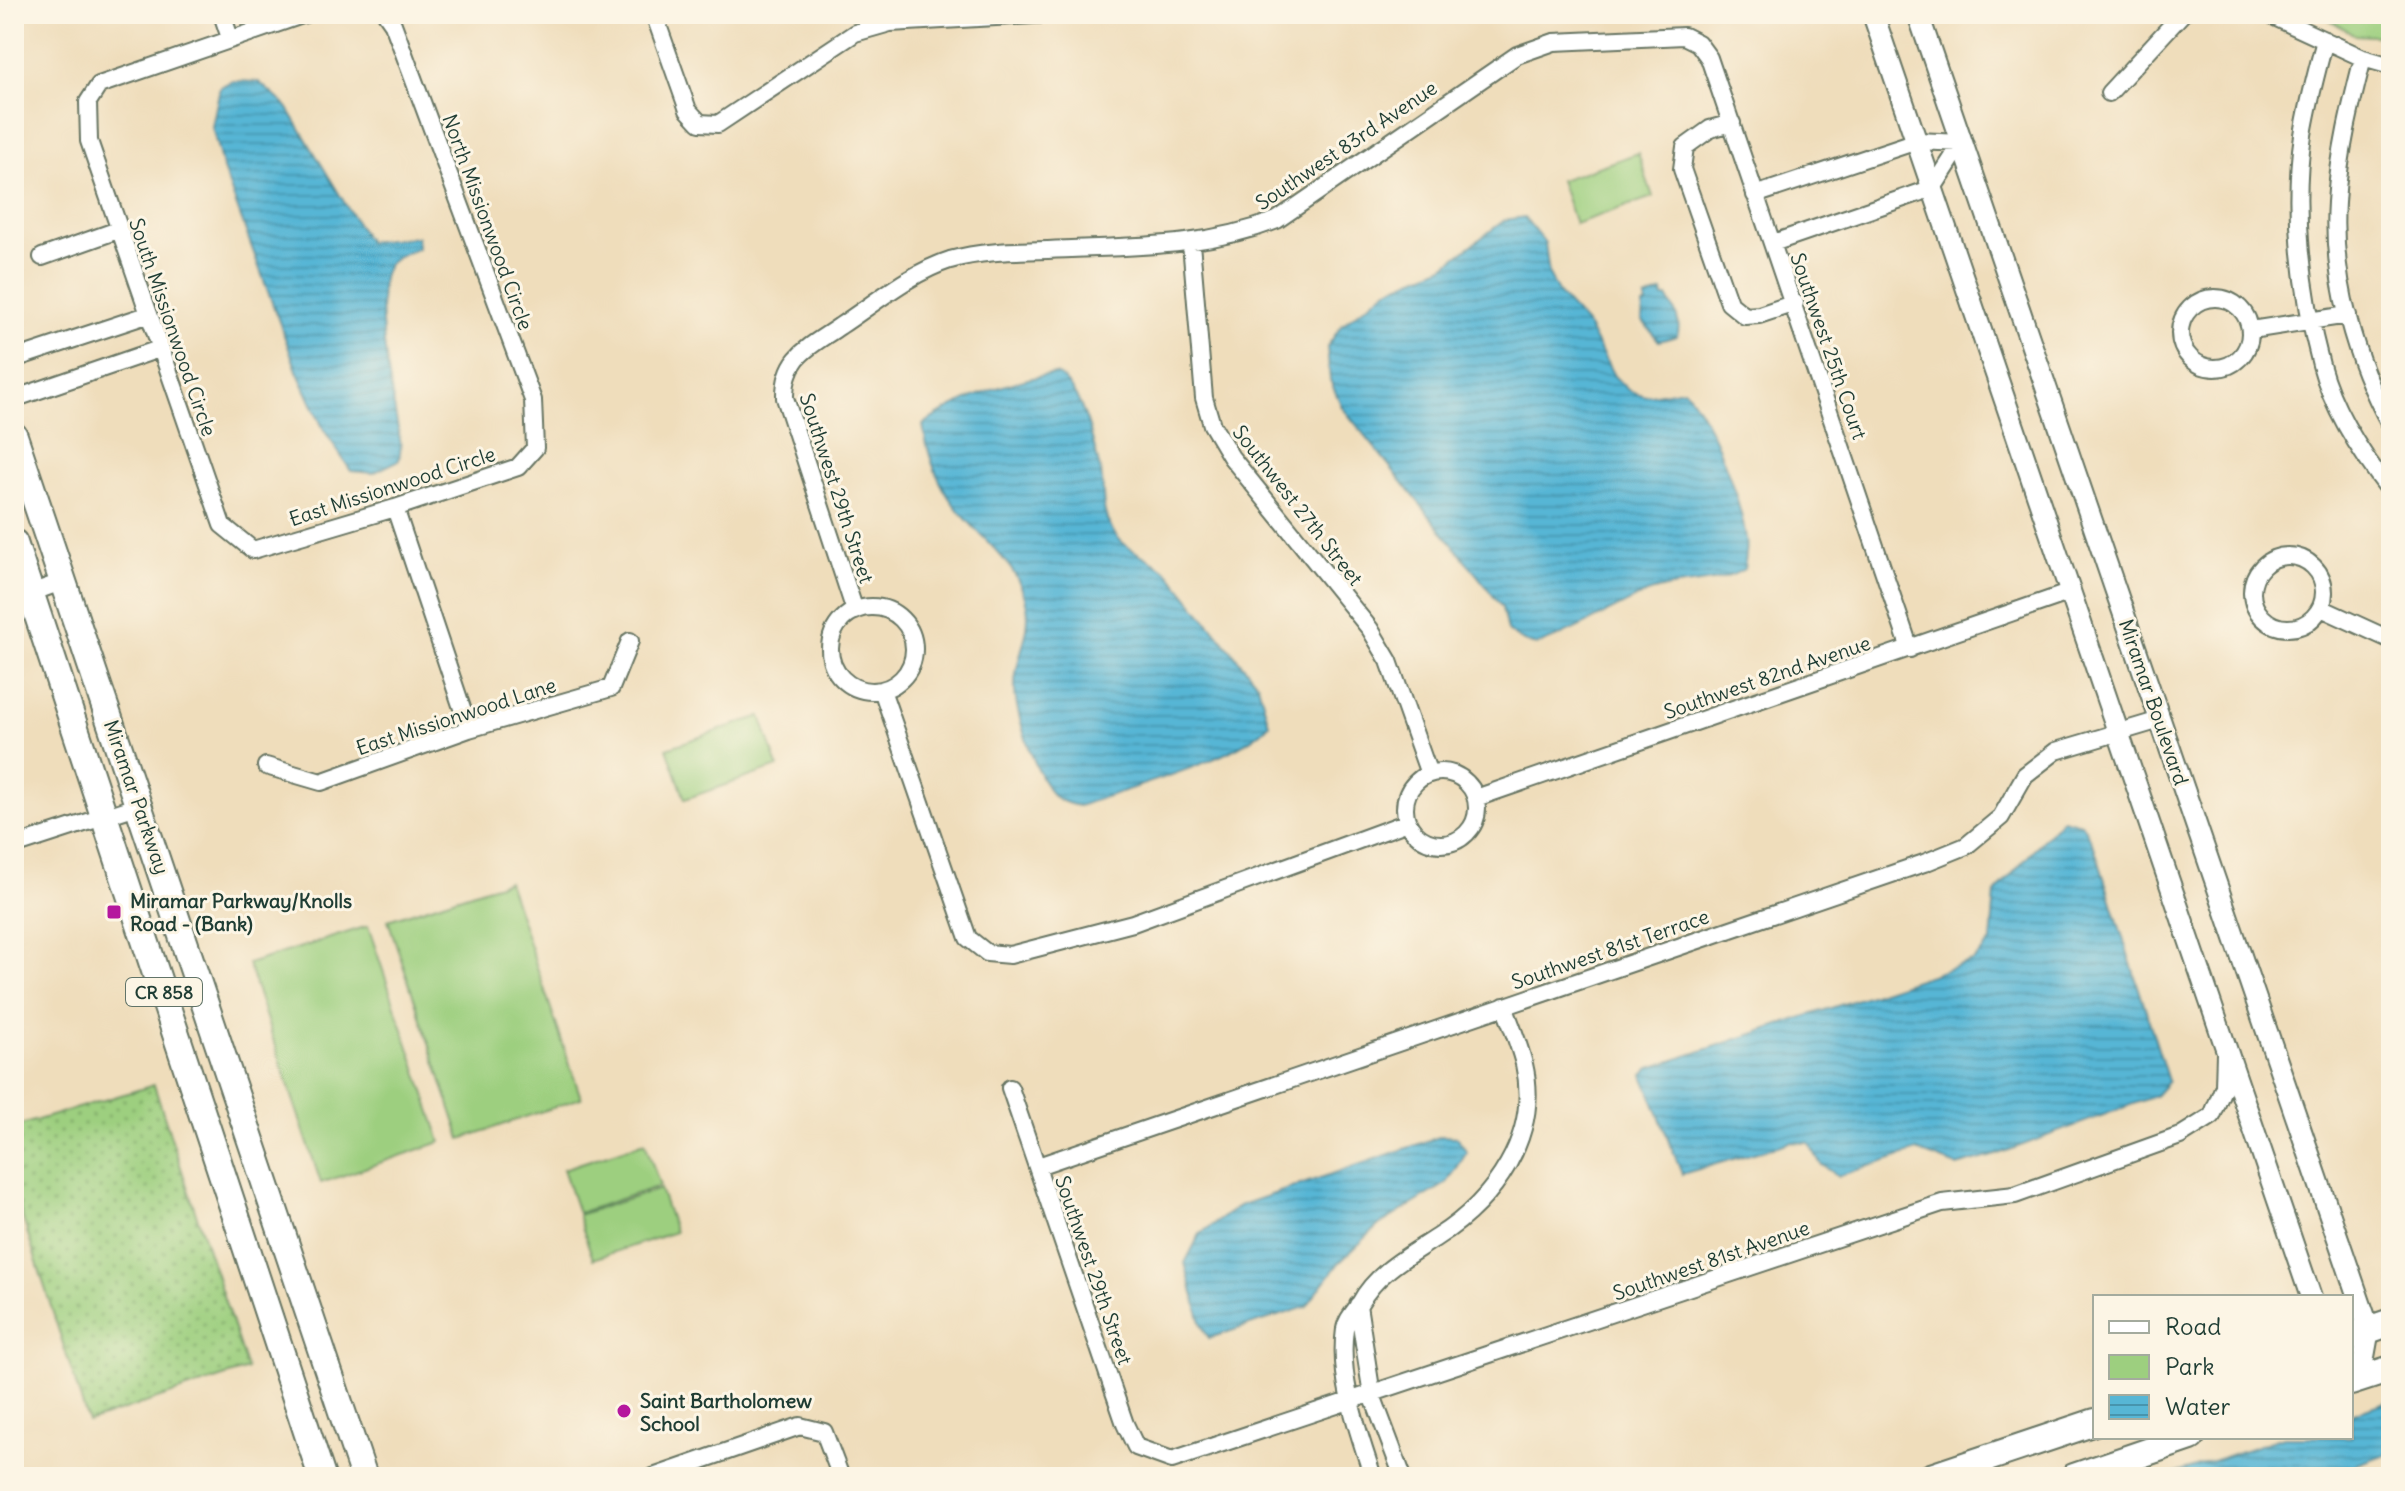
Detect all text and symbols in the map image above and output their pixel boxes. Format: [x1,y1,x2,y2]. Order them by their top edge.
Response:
street label: Southwest 83rd Avenue [1250,75,1442,215]
street label: North Missionwood Circle [437,111,539,333]
street label: South Missionwood Circle [124,215,222,439]
street label: Southwest 25th Court [1785,249,1873,443]
street label: Southwest 29th Street [794,390,880,586]
street label: Southwest 27th Street [1228,420,1368,590]
street label: East Missionwood Circle [286,441,498,531]
street label: Miramar Boulevard [2114,616,2194,788]
street label: Southwest 82nd Avenue [1660,630,1874,724]
street label: East Missionwood Lane [353,672,559,760]
street label: Miramar Parkway [99,717,175,877]
place label: Miramar Parkway/Knolls Road - (Bank) [130,888,352,936]
marker: Miramar Parkway/Knolls Road - (Bank) [105,903,123,921]
street label: Southwest 81st Terrace [1508,903,1712,995]
road number: CR 858 [126,978,202,1006]
street label: Southwest 29th Street [1050,1172,1138,1368]
street label: Southwest 81st Avenue [1609,1215,1813,1305]
legend [2093,1295,2353,1439]
text: Road [2165,1311,2221,1341]
text: Park [2165,1351,2215,1381]
place label: Saint Bartholomew School [640,1388,812,1436]
text: Water [2165,1391,2230,1421]
marker: Saint Bartholomew School [615,1402,633,1420]

